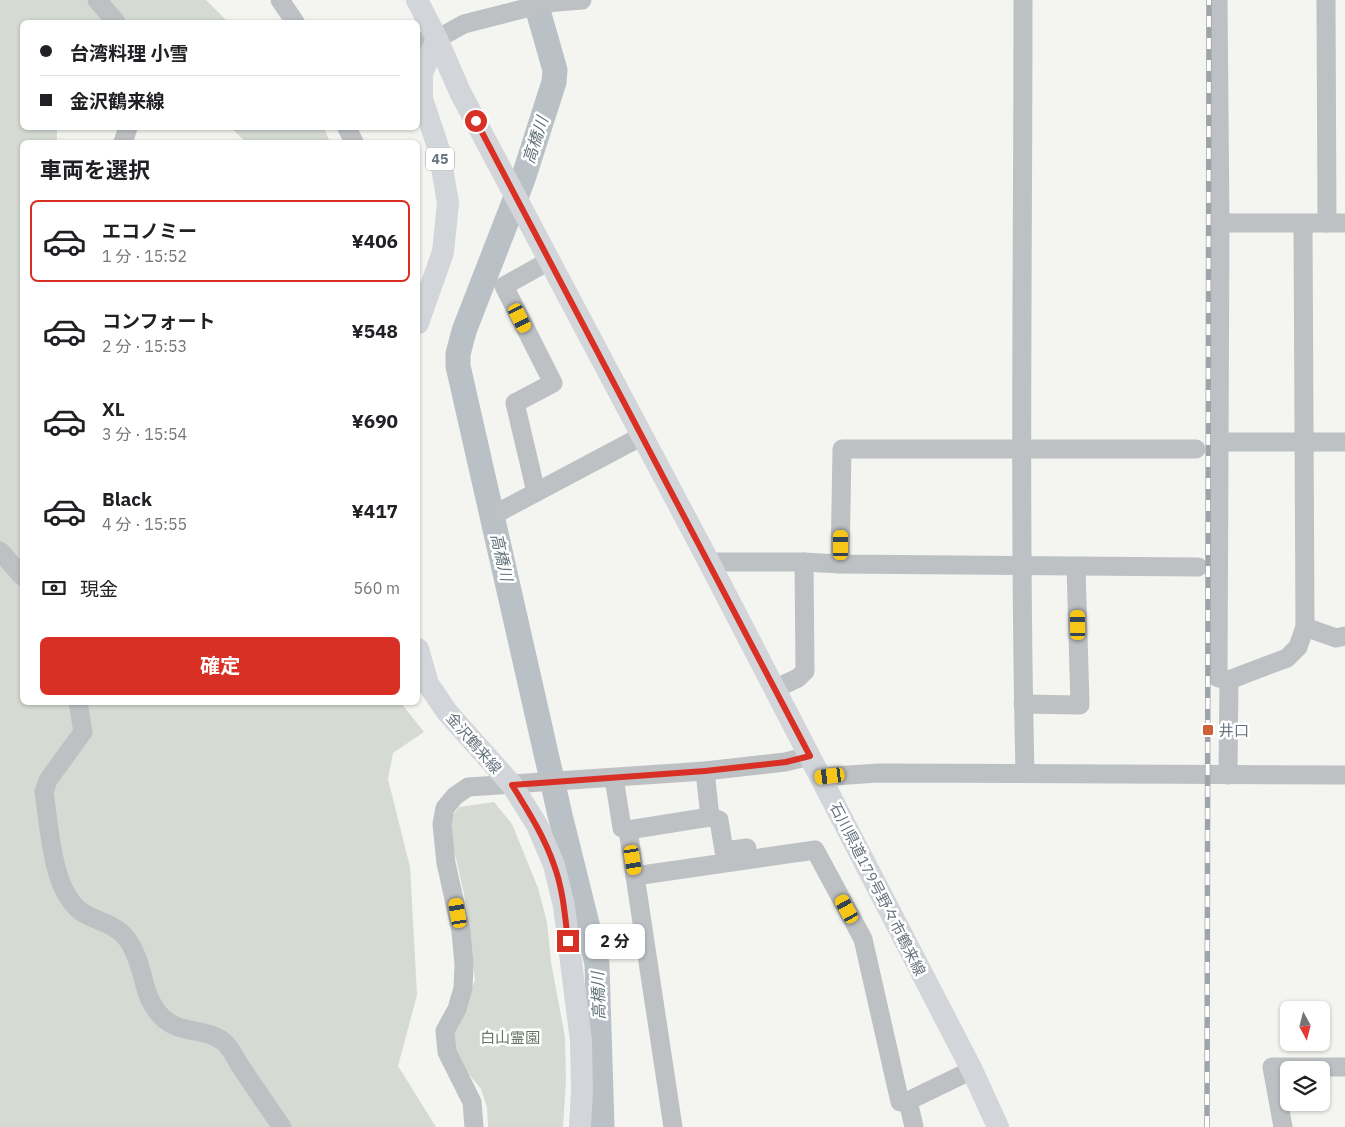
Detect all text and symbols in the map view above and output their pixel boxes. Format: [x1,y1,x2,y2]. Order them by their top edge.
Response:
text: 台湾料理 小雪 [70,41,188,65]
text: 金沢鶴来線 [70,89,165,113]
route start [465,110,487,132]
water label: 高橋川 [518,112,553,166]
road number: 45 [426,148,454,170]
text: 車両を選択 [40,155,150,184]
icon: car [42,219,87,264]
text: エコノミー [102,219,197,243]
text: ¥406 [351,229,398,253]
text: 1 分 · 15:52 [102,246,187,266]
car [506,301,533,335]
icon: car [42,309,87,354]
text: コンフォート [102,309,215,333]
text: ¥548 [351,319,398,343]
text: 2 分 · 15:53 [102,336,187,356]
text: XL [102,397,125,421]
icon: car [42,399,87,444]
text: ¥690 [351,409,398,433]
text: 3 分 · 15:54 [102,424,187,444]
text: Black [102,487,152,511]
icon: car [42,489,87,534]
text: ¥417 [351,499,398,523]
text: 4 分 · 15:55 [102,514,187,534]
car [833,530,848,560]
water label: 高橋川 [487,531,518,585]
icon: cash [40,574,68,602]
text: 現金 [80,577,118,601]
text: 560 m [353,578,400,598]
car [1070,610,1085,640]
button: 確定 [40,637,400,695]
street label: 金沢鶴来線 [442,708,506,778]
place label: 井口 [1219,721,1249,740]
marker: 井口 [1201,723,1215,737]
car [814,767,845,785]
street label: 石川県道179号野々市鶴来線 [826,799,930,979]
car [623,844,642,876]
car [833,892,860,926]
car [448,897,467,929]
callout: 2 分 [586,924,646,958]
route end [557,930,579,952]
text: 2 分 [600,931,630,951]
water label: 高橋川 [587,970,609,1020]
north arrow [1280,1001,1330,1051]
map controls [1280,1001,1330,1111]
park label: 白山霊園 [480,1028,540,1047]
button: layers [1280,1061,1330,1111]

